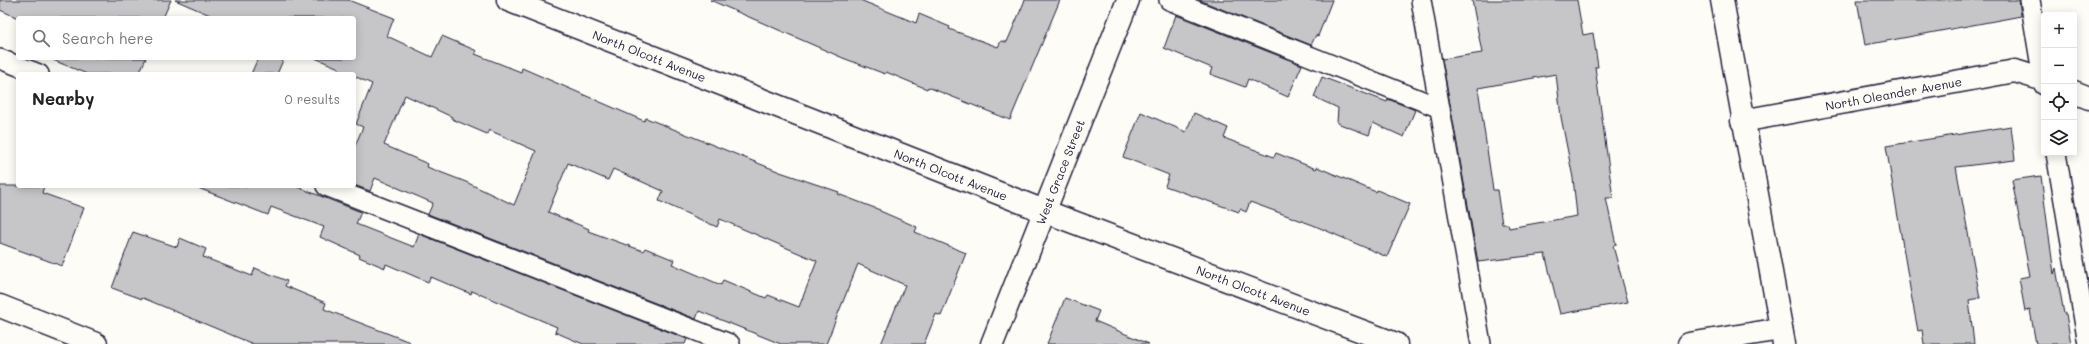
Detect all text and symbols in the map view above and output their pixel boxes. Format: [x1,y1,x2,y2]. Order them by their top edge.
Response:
map controls [2041,12,2077,156]
button: + [2041,12,2077,48]
search box [16,16,356,60]
street label: North Olcott Avenue [590,26,708,85]
icon: search [30,27,52,49]
text: Search here [62,28,153,48]
button: − [2041,48,2077,84]
street label: North Oleander Avenue [1824,73,1963,114]
button: locate [2041,84,2077,120]
text: Nearby [32,87,94,109]
text: 0 results [285,90,340,107]
street label: West Grace Street [1032,117,1088,227]
button: layers [2041,120,2077,156]
street label: North Olcott Avenue [892,145,1010,204]
street label: North Olcott Avenue [1194,261,1313,319]

